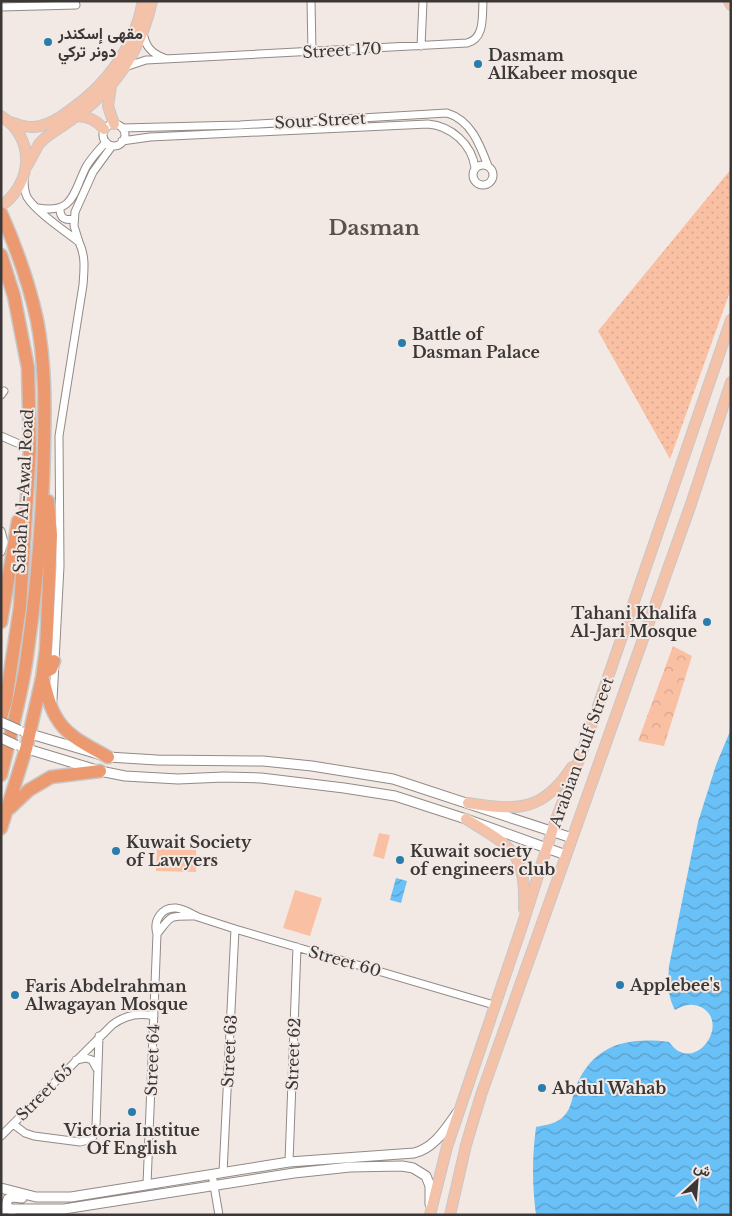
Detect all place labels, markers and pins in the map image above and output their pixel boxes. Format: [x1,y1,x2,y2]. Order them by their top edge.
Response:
place label: مقهى إسكندر دونر تركي [57,23,143,65]
marker: مقهى إسكندر دونر تركي [42,36,54,48]
place label: Dasmam AlKabeer mosque [487,45,638,83]
marker: Dasmam AlKabeer mosque [472,58,484,70]
place label: Battle of Dasman Palace [412,324,540,362]
marker: Battle of Dasman Palace [396,337,408,349]
place label: Tahani Khalifa Al-Jari Mosque [569,603,697,641]
marker: Tahani Khalifa Al-Jari Mosque [701,616,713,628]
place label: Kuwait Society of Lawyers [126,832,252,870]
place label: Kuwait society of engineers club [410,841,556,879]
marker: Kuwait Society of Lawyers [110,845,122,857]
marker: Kuwait society of engineers club [394,854,406,866]
place label: Applebee's [629,975,720,995]
place label: Faris Abdelrahman Alwagayan Mosque [24,976,188,1014]
marker: Applebee's [614,979,626,991]
marker: Faris Abdelrahman Alwagayan Mosque [9,989,21,1001]
place label: Abdul Wahab [551,1078,667,1098]
marker: Abdul Wahab [536,1082,548,1094]
marker: Victoria Institue Of English [126,1106,138,1118]
place label: Victoria Institue Of English [63,1120,200,1158]

